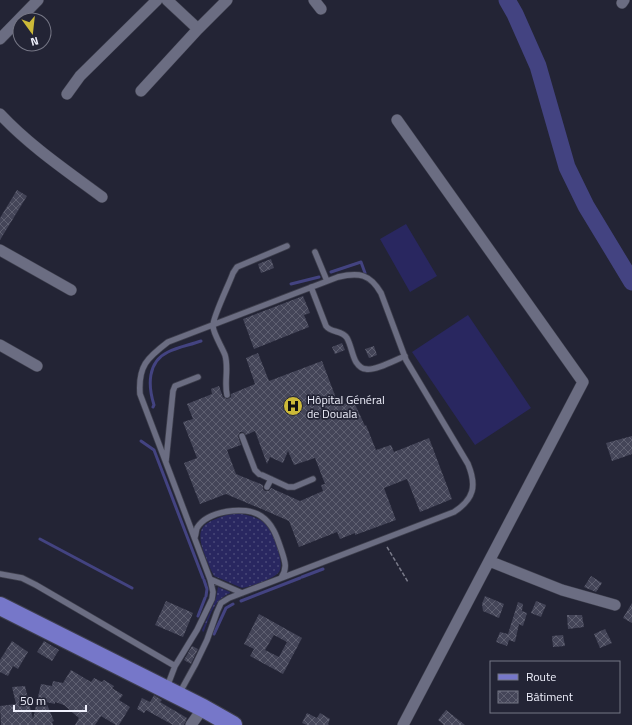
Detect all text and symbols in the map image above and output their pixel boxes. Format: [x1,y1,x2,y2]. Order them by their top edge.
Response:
north arrow [12,12,52,52]
text: N [29,33,40,50]
place label: Hôpital Général de Douala [307,390,385,423]
hospital icon: Hôpital Général de Douala [282,395,304,417]
legend [490,661,620,713]
text: Route [526,667,556,686]
scale bar [14,687,86,713]
text: Bâtiment [526,687,574,706]
text: 50 m [20,691,46,710]

